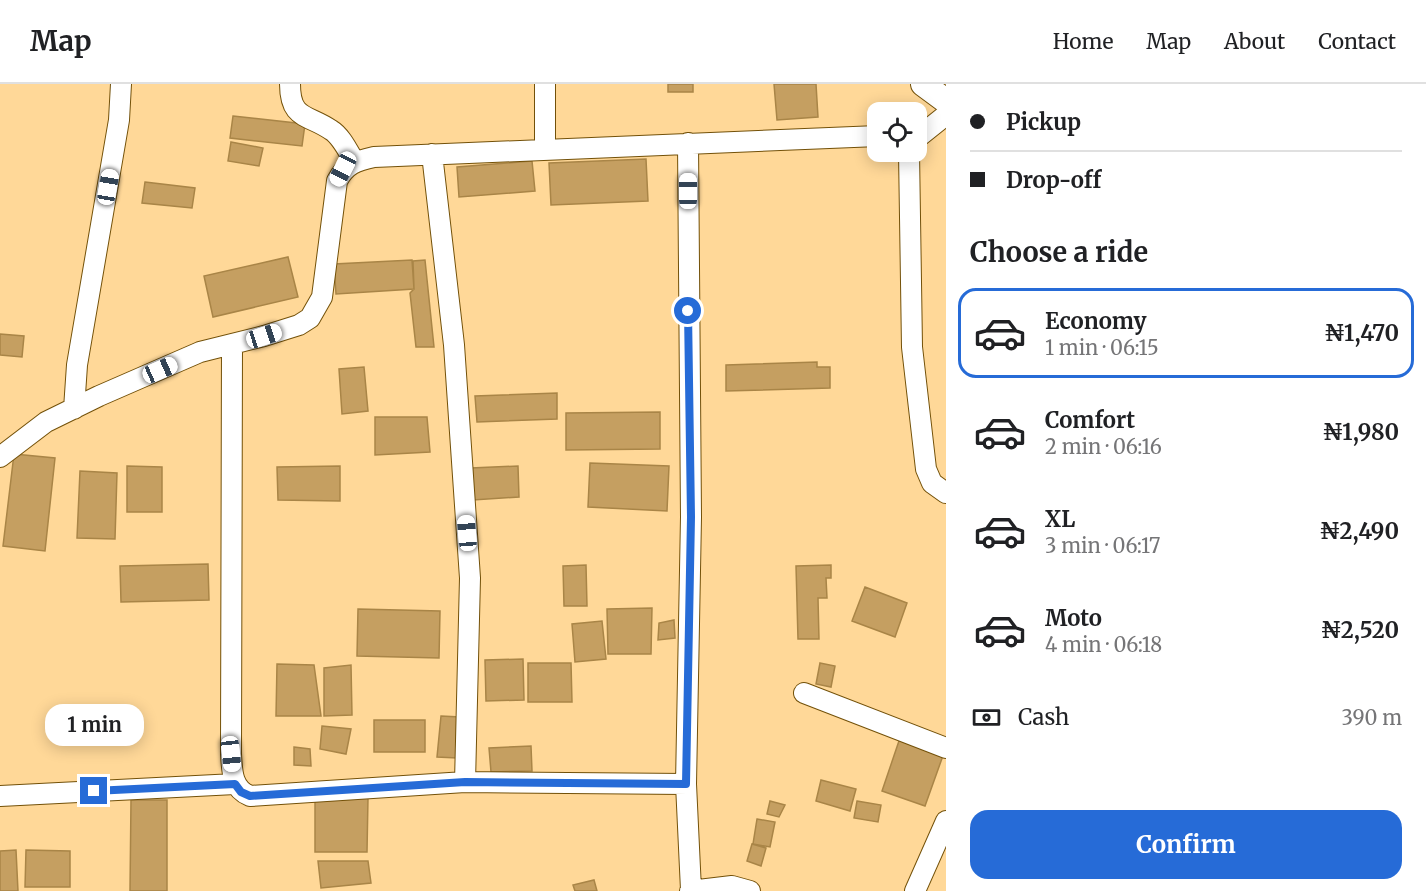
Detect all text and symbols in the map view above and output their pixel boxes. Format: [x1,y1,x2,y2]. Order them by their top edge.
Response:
text: Map [30,23,92,59]
text: Home [1053,28,1113,55]
text: Map [1146,28,1191,55]
text: About [1224,28,1285,55]
text: Contact [1318,28,1396,55]
map controls [867,102,927,162]
button: locate [867,102,927,162]
text: Pickup [1006,108,1081,136]
car [327,149,359,189]
text: Drop-off [1006,166,1101,194]
car [96,168,120,206]
car [679,173,697,209]
text: Choose a ride [970,235,1148,269]
route start [674,297,701,324]
icon: car [973,306,1027,360]
text: Economy [1045,307,1146,335]
text: ₦1,470 [1324,319,1399,347]
car [244,322,284,350]
text: 1 min · 06:15 [1045,335,1159,360]
car [140,354,180,386]
icon: car [973,405,1027,459]
text: Comfort [1045,406,1135,434]
text: ₦1,980 [1322,418,1399,446]
text: 2 min · 06:16 [1045,434,1162,459]
icon: car [973,504,1027,558]
text: XL [1045,505,1075,533]
car [456,514,478,552]
text: ₦2,490 [1319,517,1399,545]
text: 3 min · 06:17 [1045,533,1160,558]
icon: car [973,603,1027,657]
text: Moto [1045,604,1102,632]
text: ₦2,520 [1321,616,1399,644]
text: 4 min · 06:18 [1045,632,1162,657]
icon: cash [970,701,1003,734]
text: Cash [1018,703,1069,731]
callout: 1 min [44,704,144,746]
text: 390 m [1342,705,1402,730]
text: 1 min [67,712,122,737]
car [220,735,242,773]
route end [80,777,107,804]
button: Confirm [970,810,1402,879]

